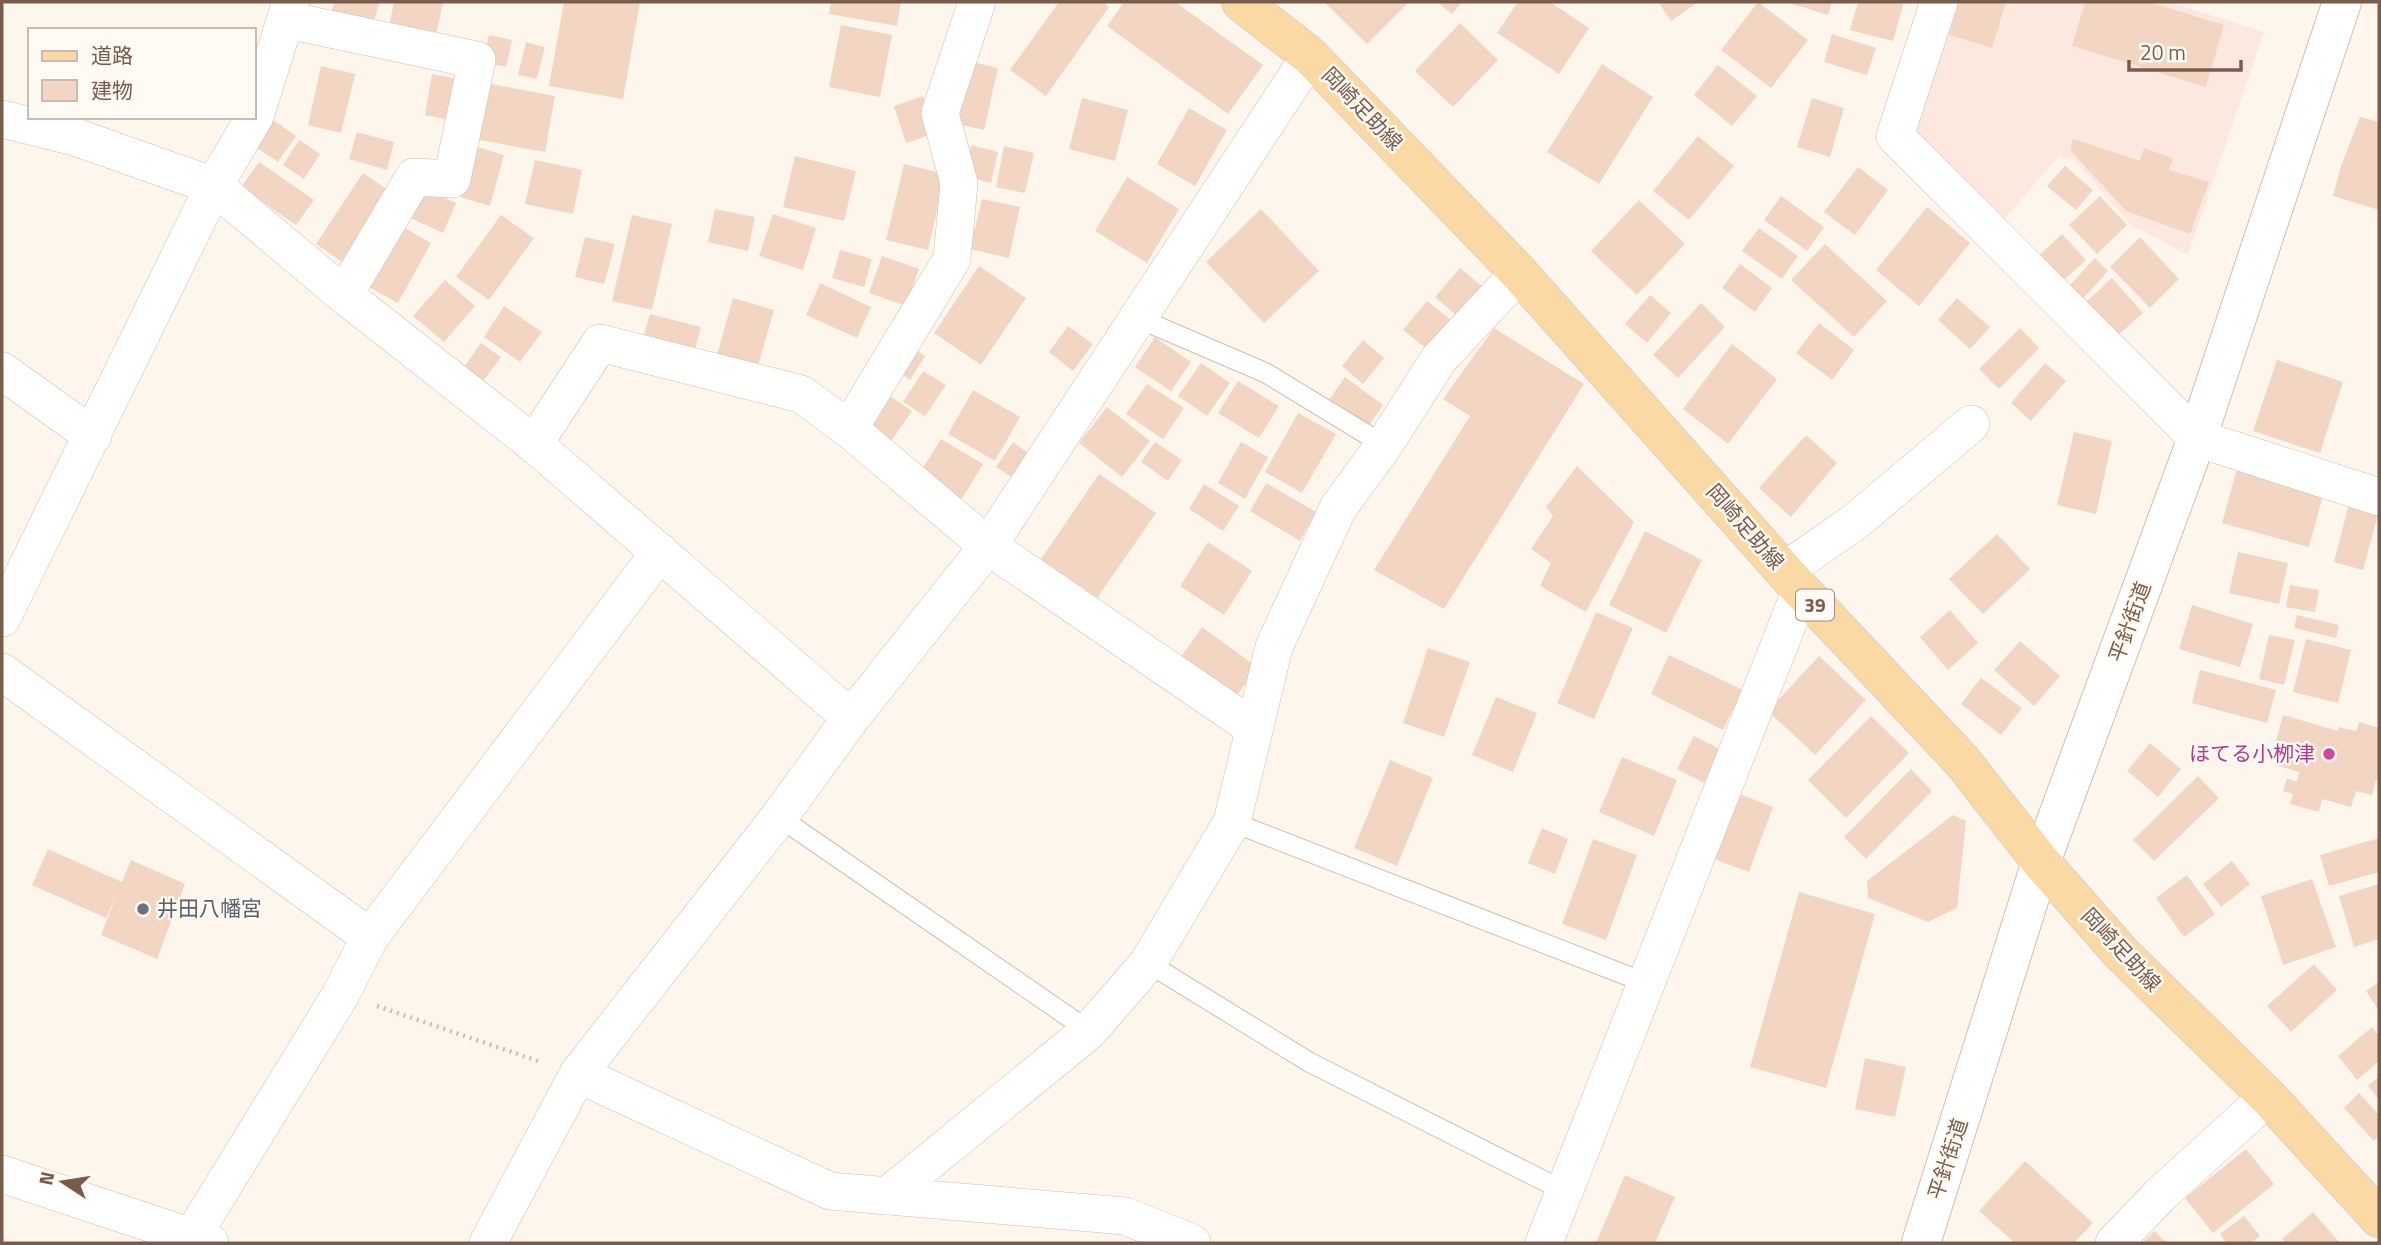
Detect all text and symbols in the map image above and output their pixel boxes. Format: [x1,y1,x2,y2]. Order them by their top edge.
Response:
legend [28,28,256,119]
scale bar [2129,28,2241,72]
text: 20 m [2140,36,2186,68]
text: 道路 [91,39,133,71]
street label: 岡崎足助線 [1315,59,1411,157]
text: 建物 [91,74,133,106]
street label: 岡崎足助線 [1699,476,1792,576]
street label: 平針街道 [2100,577,2158,667]
road number: 39 [1796,590,1834,620]
place label: ほてる小栁津 [2189,737,2315,769]
marker: ほてる小栁津 [2321,746,2337,762]
place label: 井田八幡宮 [157,892,262,924]
street label: 岡崎足助線 [2074,900,2169,999]
marker: 井田八幡宮 [135,901,151,917]
street label: 平針街道 [1919,1114,1975,1204]
north arrow [28,1147,98,1217]
text: N [30,1169,61,1188]

